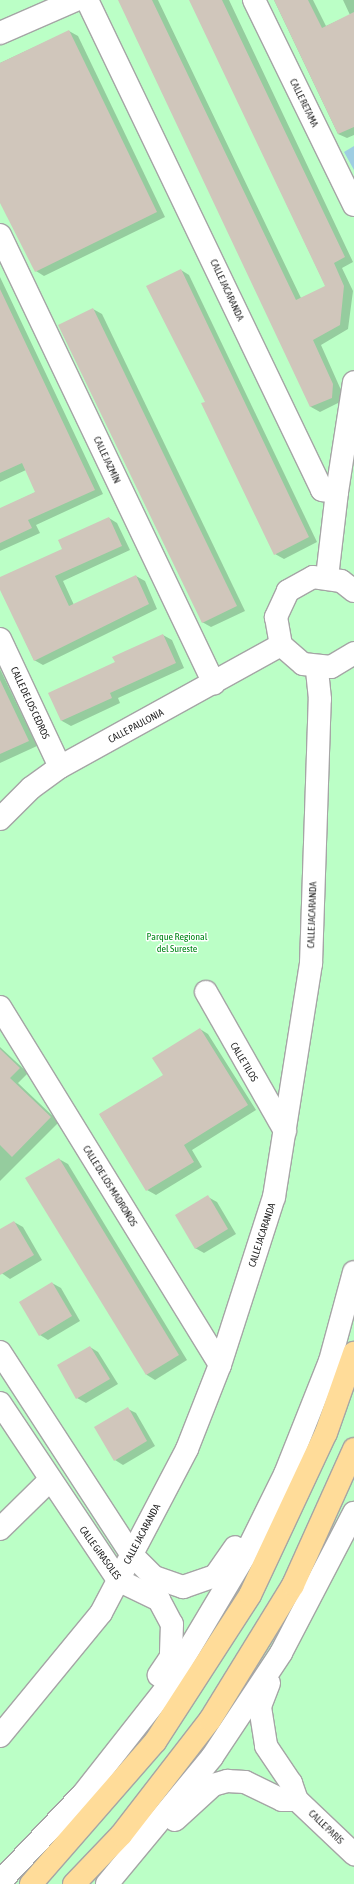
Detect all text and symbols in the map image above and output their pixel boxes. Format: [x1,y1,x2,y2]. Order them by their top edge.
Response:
street label: CALLE RETAMA [287,77,321,129]
street label: CALLE JACARANDA [207,257,247,323]
street label: CALLE JAZMÍN [91,435,123,485]
street label: CALLE DE LOS CEDROS [8,665,52,741]
street label: CALLE PAULONIA [106,706,166,746]
street label: CALLE JACARANDA [305,882,319,948]
park label: Parque Regional del Sureste [147,930,207,954]
street label: CALLE TILOS [228,1040,260,1084]
street label: CALLE DE LOS MADROÑOS [80,1143,140,1229]
street label: CALLE JACARANDA [246,1201,278,1269]
street label: CALLE JACARANDA [121,1502,163,1566]
street label: CALLE GIRASOLES [77,1524,123,1582]
street label: CALLE PARÍS [306,1807,346,1847]

